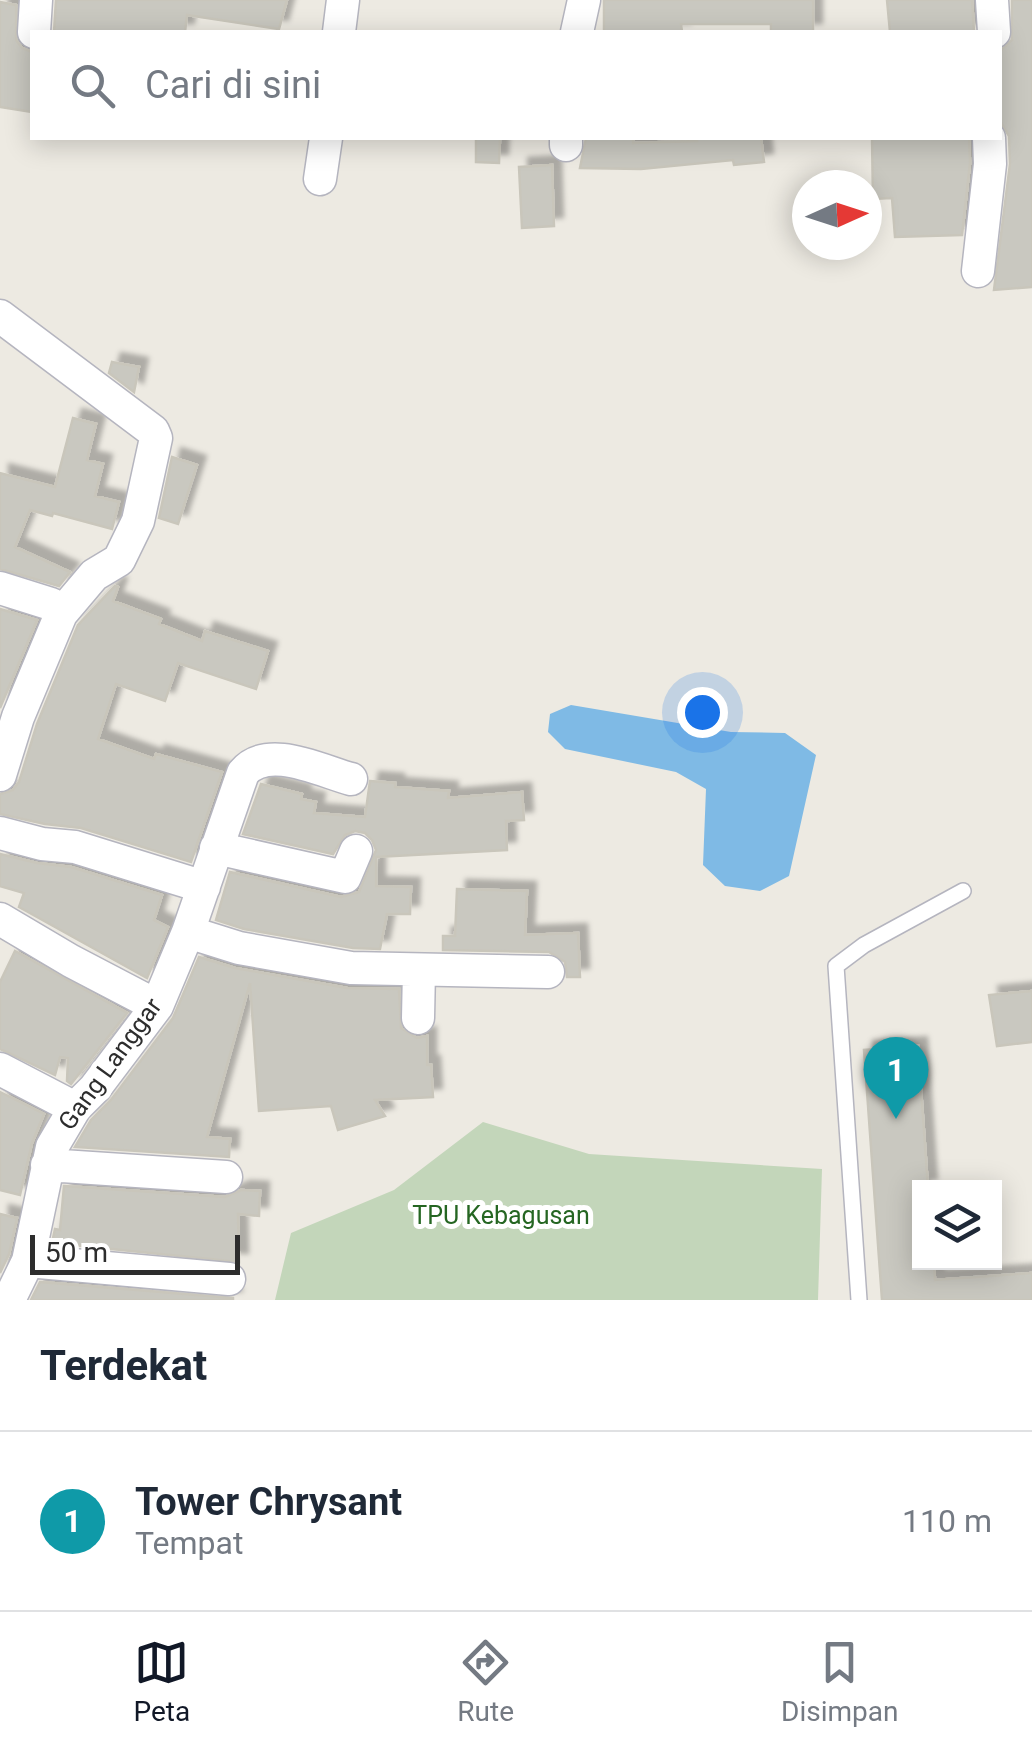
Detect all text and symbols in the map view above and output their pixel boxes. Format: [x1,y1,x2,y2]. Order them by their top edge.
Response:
search box [30,30,1002,140]
icon: search [65,58,120,113]
text: Cari di sini [145,63,321,107]
north arrow [792,170,882,260]
your location [677,687,728,738]
street label: Gang Langgar [53,992,168,1136]
pin: 1 [864,1036,928,1119]
map controls [912,1180,1002,1270]
button: layers [912,1180,1002,1270]
park label: TPU Kebagusan [412,1201,590,1230]
scale bar [30,1230,240,1274]
text: 50 m [45,1236,108,1269]
text: Terdekat [40,1341,207,1390]
text: Tower Chrysant [135,1480,402,1524]
text: 1 [63,1502,82,1540]
text: 110 m [902,1502,992,1540]
text: Tempat [135,1524,243,1562]
tab: Peta [134,1635,190,1728]
tab: Rute [457,1635,514,1728]
tab: Disimpan [781,1635,898,1728]

